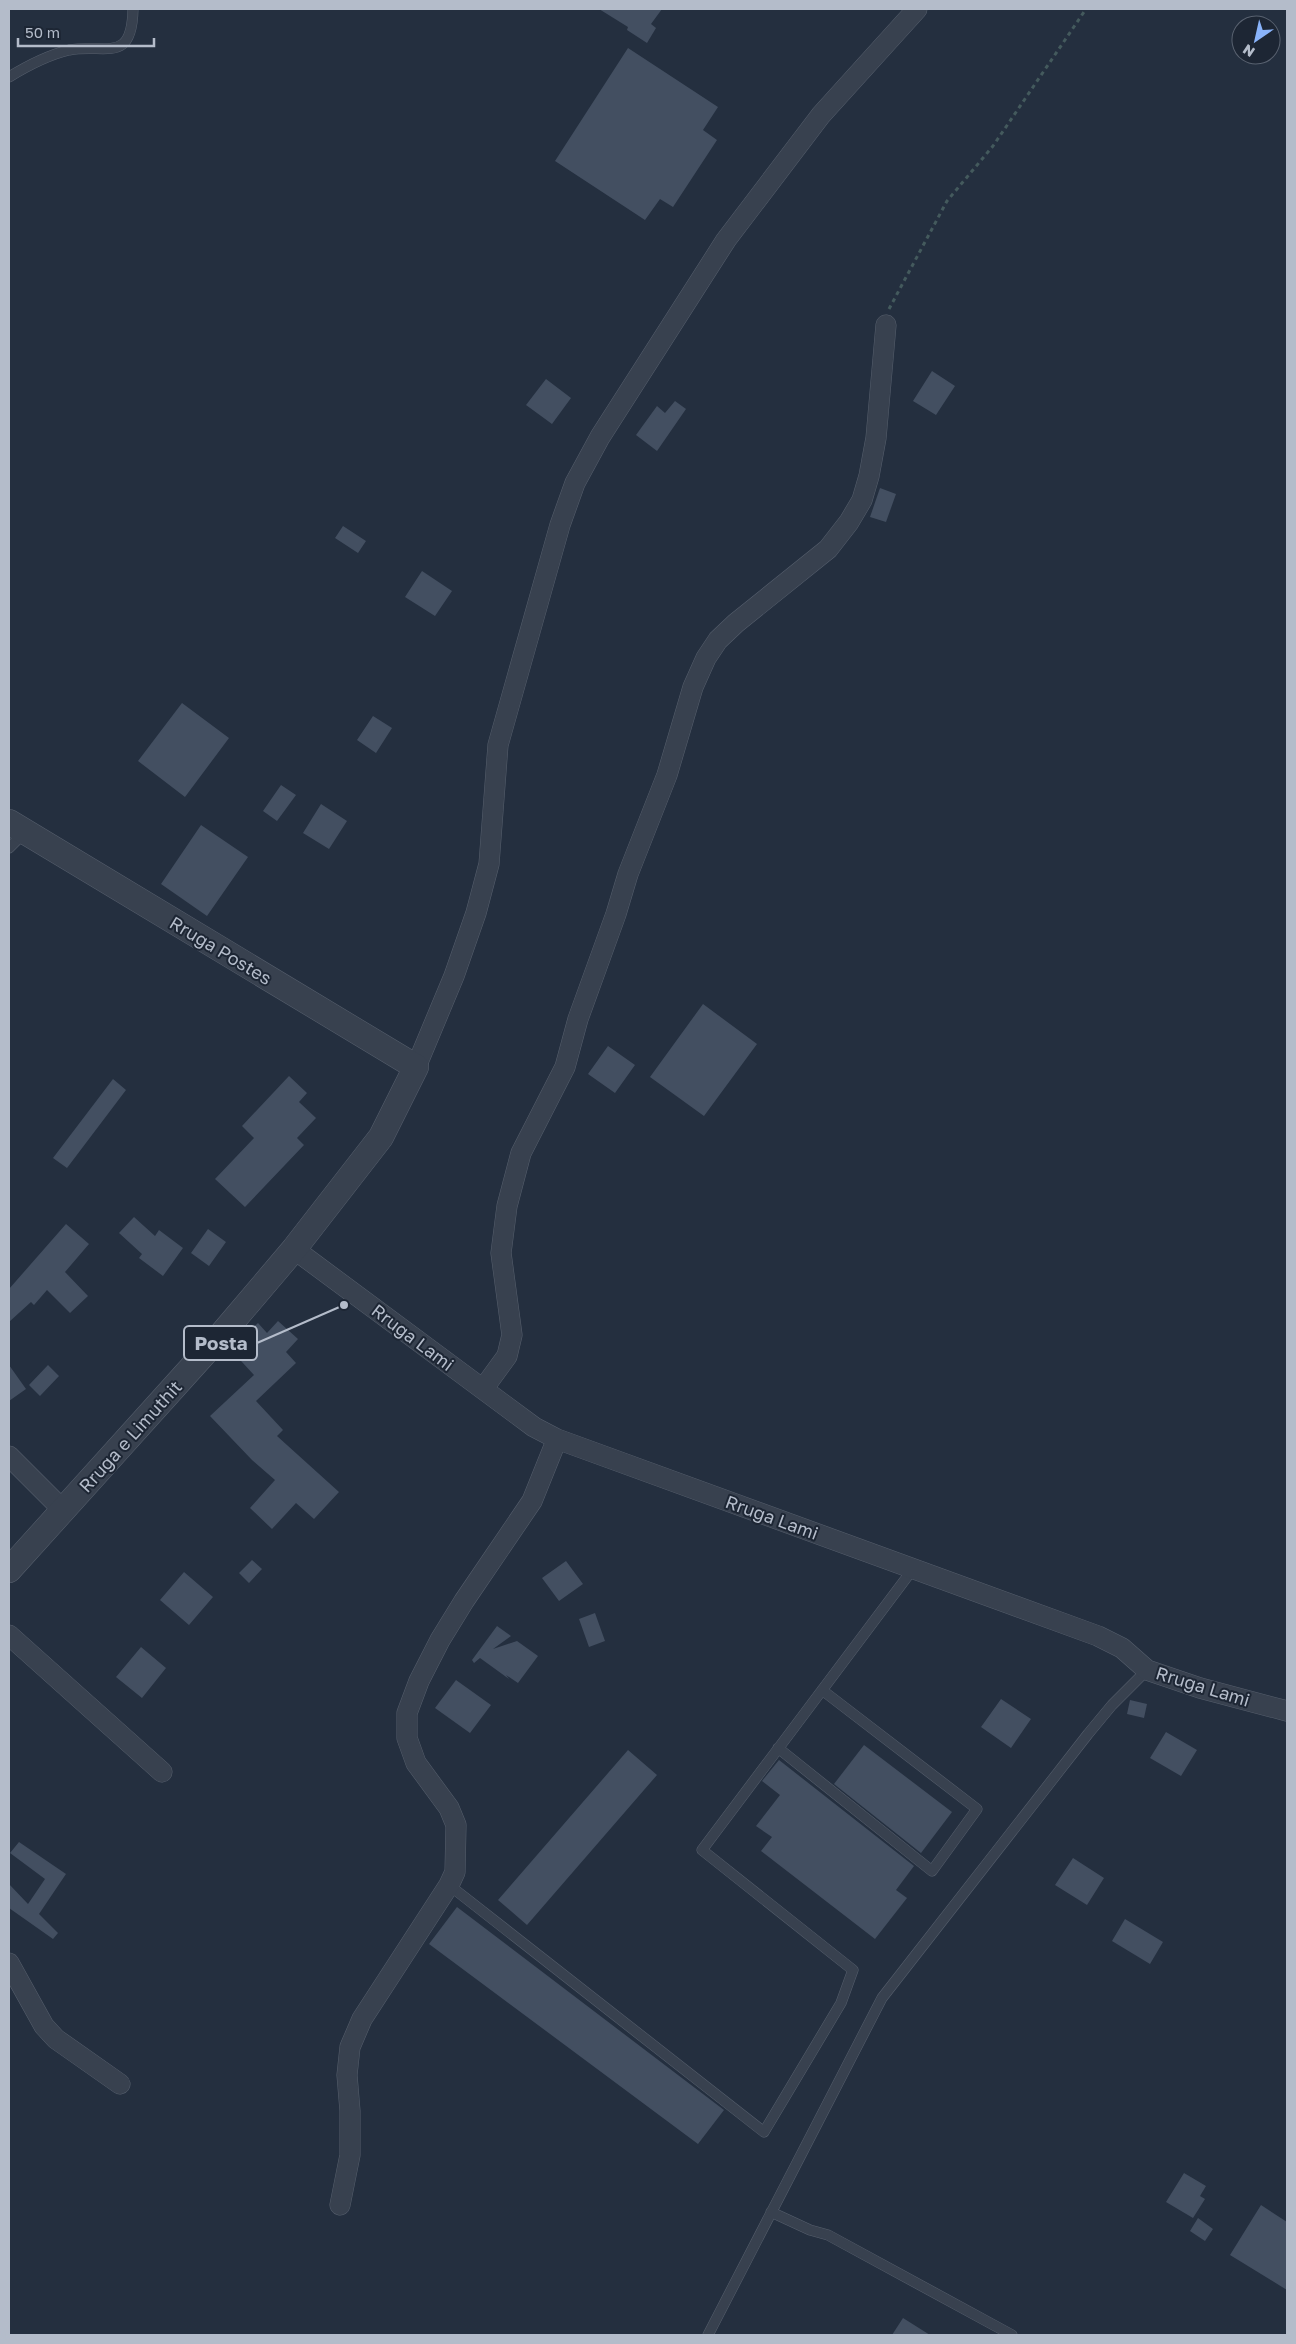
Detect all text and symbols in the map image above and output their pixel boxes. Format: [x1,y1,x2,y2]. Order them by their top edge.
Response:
scale bar [18,15,154,47]
north arrow [1231,15,1281,65]
text: 50 m [25,23,60,41]
text: N [1239,41,1258,61]
street label: Rruga Postes [166,911,276,989]
street label: Rruga Lami [368,1299,458,1375]
callout: Posta [184,1326,257,1360]
text: Posta [194,1331,248,1354]
street label: Rruga e Limuthit [74,1375,186,1497]
street label: Rruga Lami [723,1490,821,1544]
street label: Rruga Lami [1153,1661,1253,1711]

